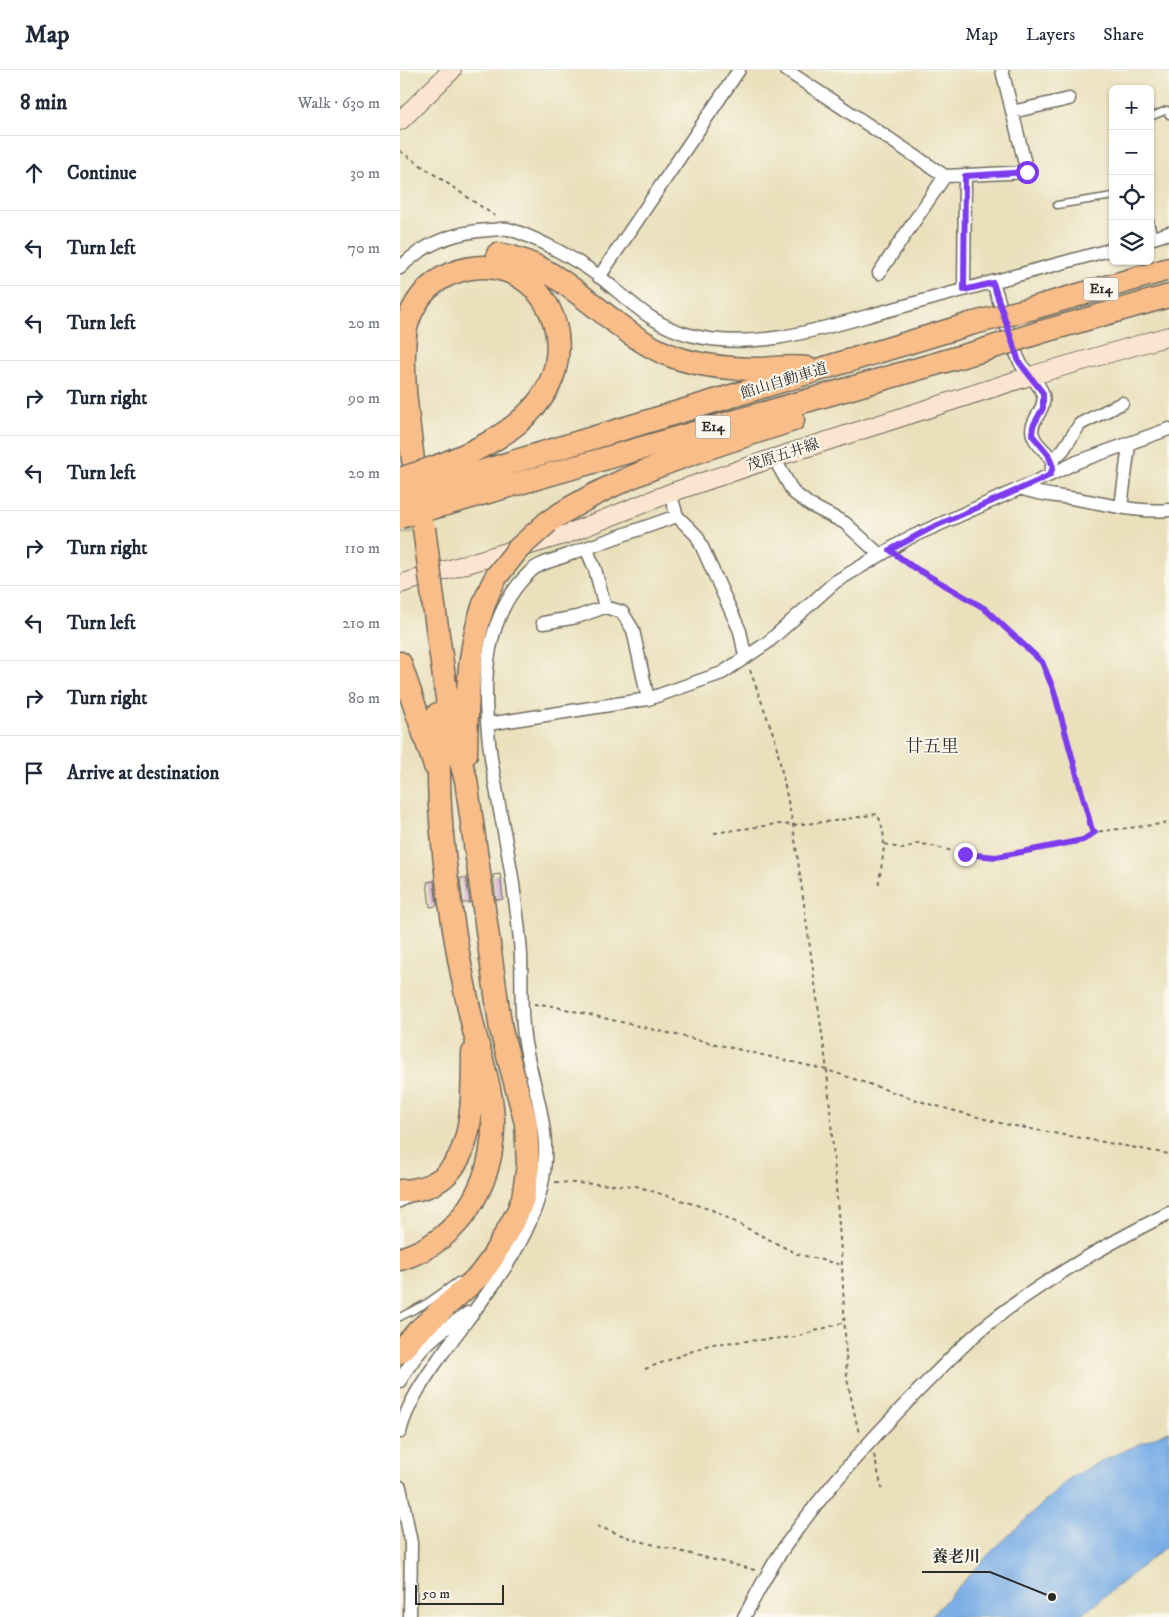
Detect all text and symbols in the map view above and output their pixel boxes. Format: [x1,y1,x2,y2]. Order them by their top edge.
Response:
text: Map [25,20,69,50]
text: Map [965,24,998,46]
text: Layers [1026,24,1075,46]
text: Share [1103,24,1144,46]
map controls [1109,85,1154,265]
button: + [1109,85,1154,130]
text: 8 min [20,90,67,116]
text: Walk · 630 m [298,93,380,113]
button: − [1109,130,1154,175]
icon: ahead [20,159,48,187]
route start [1016,161,1039,184]
text: Continue [67,162,137,185]
text: 30 m [350,163,380,183]
button: locate [1109,175,1154,220]
button: layers [1109,220,1154,265]
icon: left [20,234,48,262]
text: Turn left [67,237,136,260]
text: 70 m [348,238,380,258]
road number: E14 [1084,278,1118,300]
icon: left [20,309,48,337]
text: Turn left [67,312,136,335]
text: 20 m [348,313,380,333]
street label: 館山自動車道 [738,359,830,403]
icon: right [20,384,48,412]
text: Turn right [67,387,147,410]
text: 90 m [348,388,380,408]
road number: E14 [696,416,730,438]
street label: 茂原五井線 [744,434,822,476]
icon: left [20,459,48,487]
text: Turn left [67,462,136,485]
text: 20 m [348,463,380,483]
icon: right [20,534,48,562]
text: Turn right [67,537,147,560]
text: 110 m [344,538,380,558]
icon: left [20,609,48,637]
text: Turn left [67,612,136,635]
text: 210 m [342,613,380,633]
icon: right [20,684,48,712]
text: Turn right [67,687,147,710]
text: 80 m [348,688,380,708]
district label: 廿五里 [905,736,959,758]
icon: arrive [20,759,48,787]
text: Arrive at destination [67,762,219,785]
route end [954,843,977,866]
callout: 養老川 [922,1541,990,1572]
text: 養老川 [932,1547,980,1567]
scale bar [415,1582,504,1605]
text: 50 m [422,1585,450,1603]

